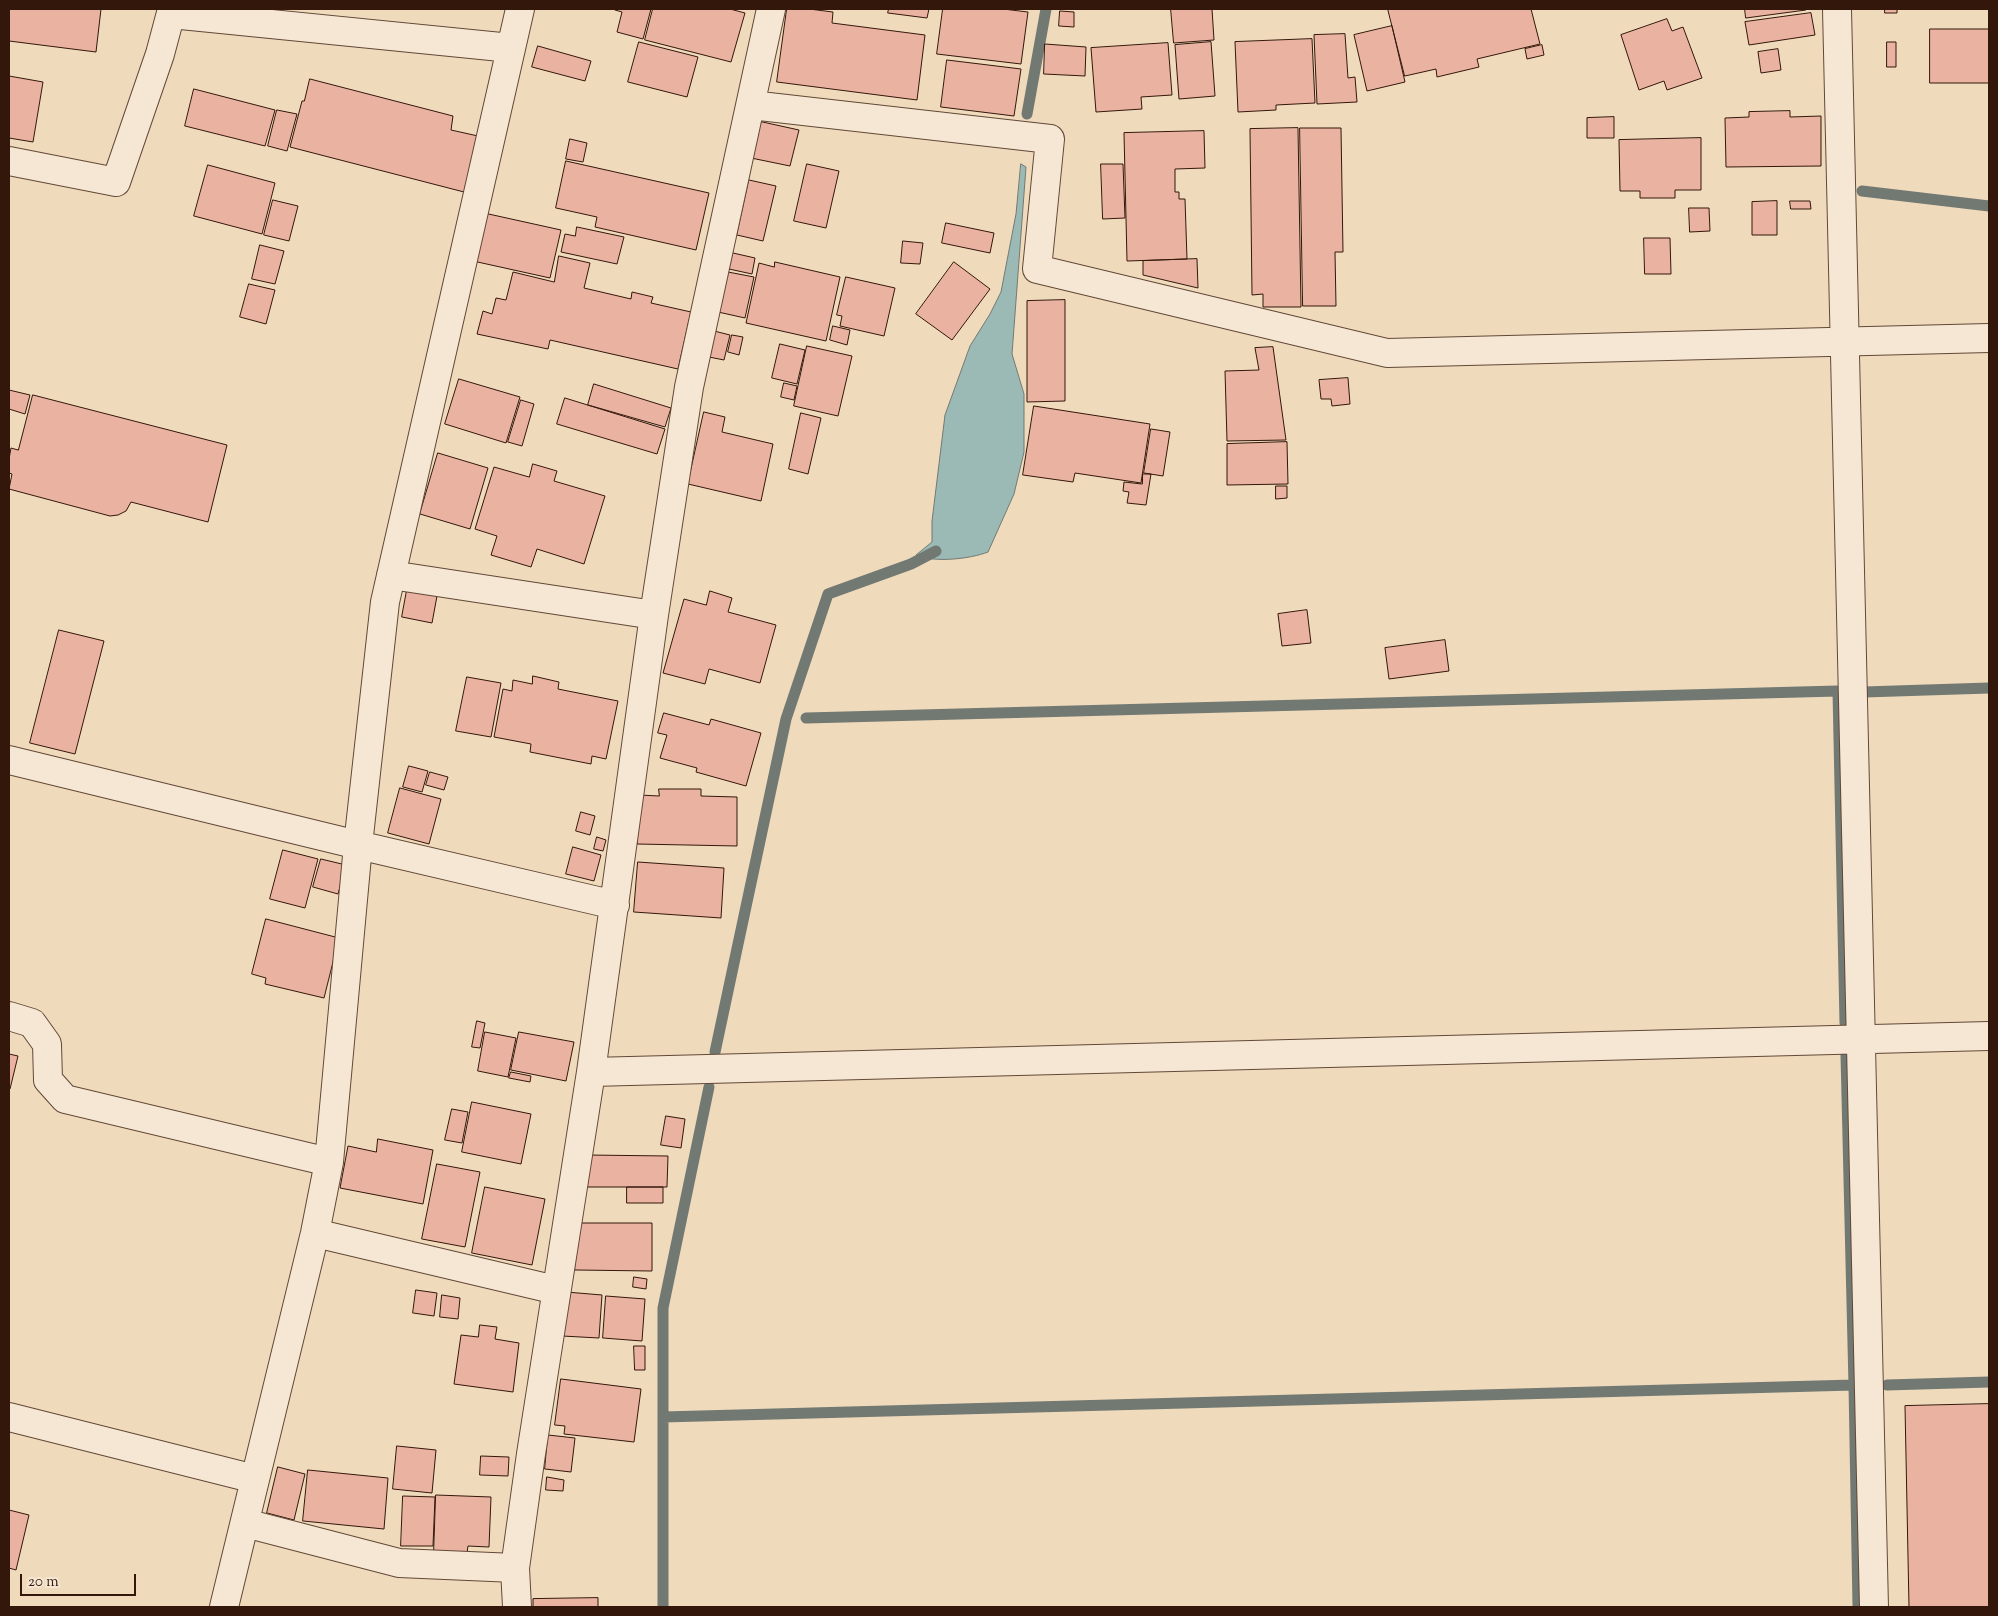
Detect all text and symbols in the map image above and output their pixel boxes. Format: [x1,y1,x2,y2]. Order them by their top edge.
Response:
scale bar [22,1564,139,1596]
text: 20 m [28,1572,59,1593]

